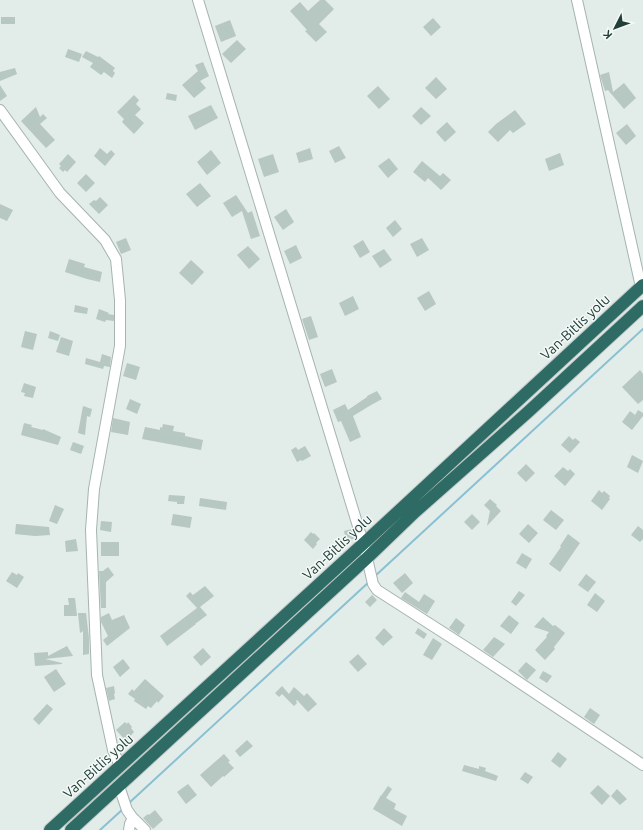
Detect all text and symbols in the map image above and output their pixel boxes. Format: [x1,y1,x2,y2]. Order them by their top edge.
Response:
north arrow [595,8,635,48]
text: K [600,27,614,41]
street label: Van-Bitlis yolu [537,291,613,363]
street label: Van-Bitlis yolu [299,511,375,583]
street label: Van-Bitlis yolu [60,730,136,802]

